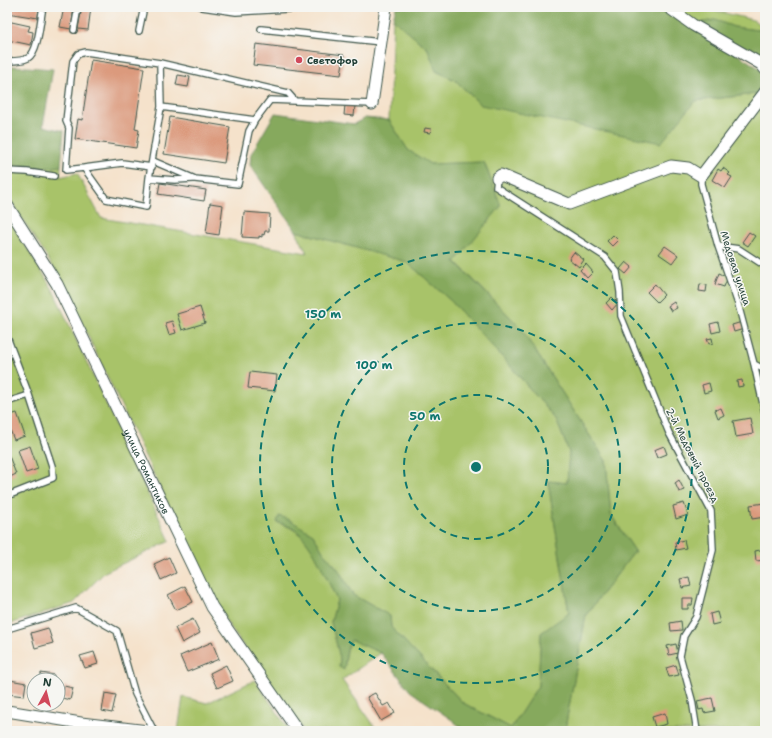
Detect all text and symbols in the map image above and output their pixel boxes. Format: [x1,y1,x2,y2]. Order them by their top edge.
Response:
place label: Светофор [307,54,358,67]
marker: Светофор [294,55,304,65]
street label: Медовая улица [717,229,754,308]
text: 150 m [305,306,341,322]
text: 100 m [356,357,393,373]
street label: 2-й Медовый проезд [663,406,722,505]
text: 50 m [410,408,441,424]
street label: улица Романтиков [120,427,172,516]
centre of rings [469,460,483,474]
north arrow [26,672,66,712]
text: N [42,675,53,691]

